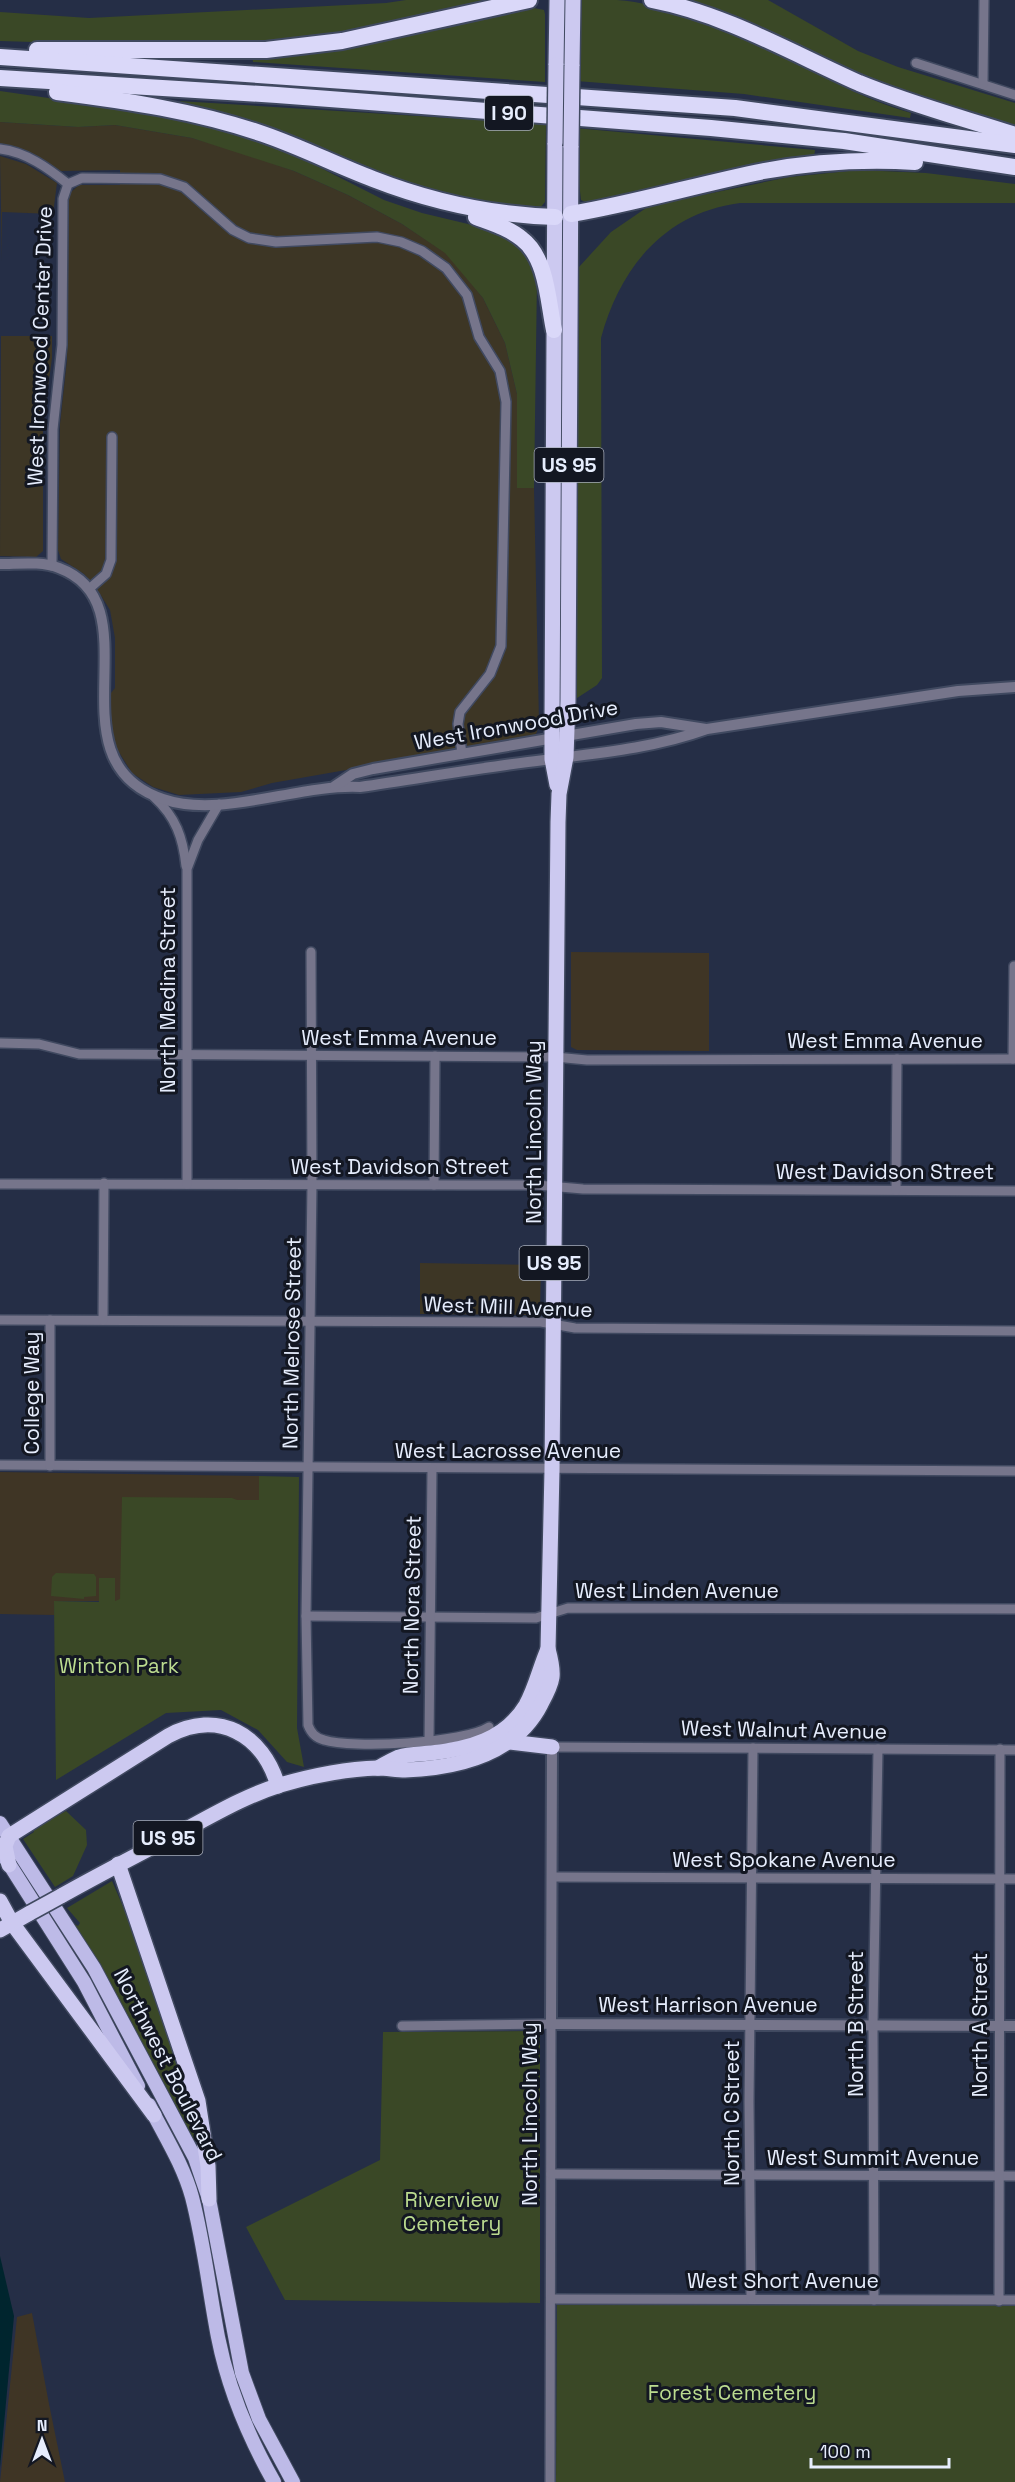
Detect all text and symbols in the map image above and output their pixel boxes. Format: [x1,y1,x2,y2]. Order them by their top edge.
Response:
road number: I 90 [485,96,533,130]
street label: West Ironwood Center Drive [21,206,58,486]
road number: US 95 [534,448,604,482]
street label: West Ironwood Drive [412,693,620,756]
street label: North Medina Street [154,887,181,1093]
street label: West Emma Avenue [301,1024,497,1051]
street label: West Emma Avenue [787,1027,983,1054]
street label: North Lincoln Way [520,1040,547,1224]
street label: West Davidson Street [291,1153,509,1180]
street label: West Davidson Street [776,1158,994,1185]
street label: North Melrose Street [276,1237,307,1449]
road number: US 95 [520,1246,588,1280]
street label: West Mill Avenue [423,1290,593,1323]
street label: College Way [18,1331,45,1455]
street label: West Lacrosse Avenue [395,1437,621,1464]
street label: North Nora Street [396,1515,427,1695]
street label: West Linden Avenue [575,1577,779,1604]
park label: Winton Park [59,1652,179,1679]
street label: West Walnut Avenue [681,1714,887,1745]
road number: US 95 [134,1821,202,1855]
street label: West Spokane Avenue [672,1846,896,1873]
street label: North B Street [842,1951,869,2097]
street label: North A Street [966,1952,993,2098]
street label: Northwest Boulevard [108,1964,229,2166]
street label: West Harrison Avenue [598,1991,818,2018]
street label: North Lincoln Way [516,2022,543,2206]
street label: North C Street [718,2040,745,2186]
street label: West Summit Avenue [767,2144,979,2171]
park label: Riverview Cemetery [403,2186,501,2237]
street label: West Short Avenue [687,2267,879,2294]
park label: Forest Cemetery [648,2379,816,2406]
north arrow [12,2410,72,2470]
text: N [37,2415,47,2436]
scale bar [811,2431,949,2469]
text: 100 m [820,2440,871,2463]

